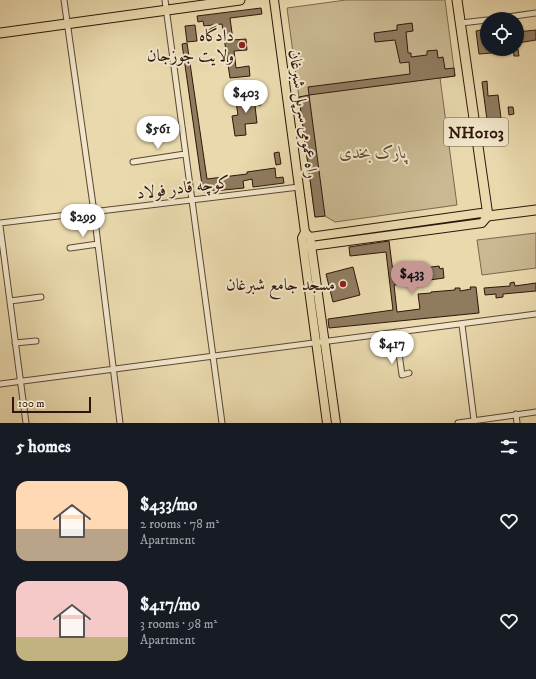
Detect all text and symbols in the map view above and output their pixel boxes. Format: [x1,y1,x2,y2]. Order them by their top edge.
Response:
map controls [480,12,524,56]
button: locate [480,12,524,56]
place label: دادگاه ولایت جوزجان [147,25,234,67]
marker: دادگاه ولایت جوزجان [237,40,247,50]
street label: راه عمومی سرپل شبرغان [282,48,323,180]
pin: $403 [222,80,270,114]
text: $403 [233,85,259,101]
pin: $561 [134,116,182,150]
road number: NH0103 [444,118,508,146]
text: $561 [145,121,171,137]
park label: پارک بخدی [339,142,409,165]
street label: کوچه قادر فولاد [135,171,231,205]
pin: $299 [59,204,107,238]
text: $299 [70,209,96,225]
pin: $433 [388,261,436,295]
text: $433 [400,266,424,282]
place label: مسجد جامع شبرغان [226,274,335,300]
marker: مسجد جامع شبرغان [338,279,348,289]
pin: $417 [368,331,416,365]
text: $417 [379,336,405,352]
scale bar [12,395,91,414]
text: 100 m [18,397,44,411]
text: 5 homes [16,436,71,458]
icon: filters [498,436,520,458]
text: $433/mo [140,494,197,516]
icon: home [48,497,96,545]
icon: heart [498,510,520,532]
text: 2 rooms · 78 m² [140,516,219,532]
text: Apartment [140,532,195,548]
text: $417/mo [140,594,200,616]
icon: home [48,597,96,645]
icon: heart [498,610,520,632]
text: 3 rooms · 98 m² [140,616,217,632]
text: Apartment [140,632,195,648]

